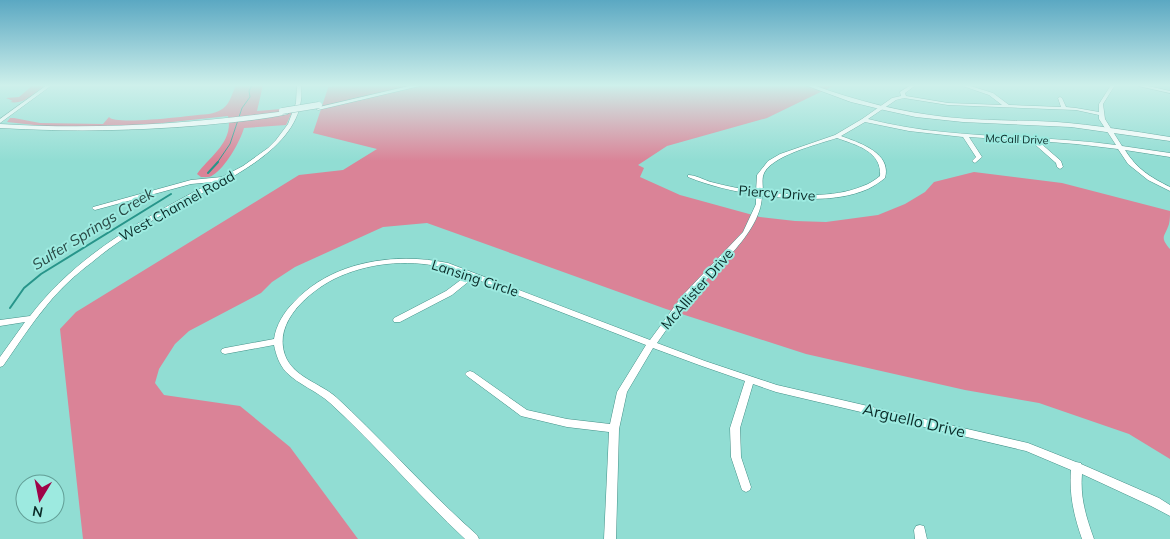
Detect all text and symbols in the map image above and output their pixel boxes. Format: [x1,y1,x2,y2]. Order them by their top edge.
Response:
street label: McCall Drive [985,131,1049,147]
street label: West Channel Road [116,167,238,245]
street label: Piercy Drive [738,181,816,205]
water label: Sulfer Springs Creek [28,183,158,274]
street label: McAllister Drive [657,245,737,333]
street label: Lansing Circle [429,255,521,301]
street label: Arguello Drive [861,398,967,442]
north arrow [15,474,65,524]
text: N [31,502,45,522]

